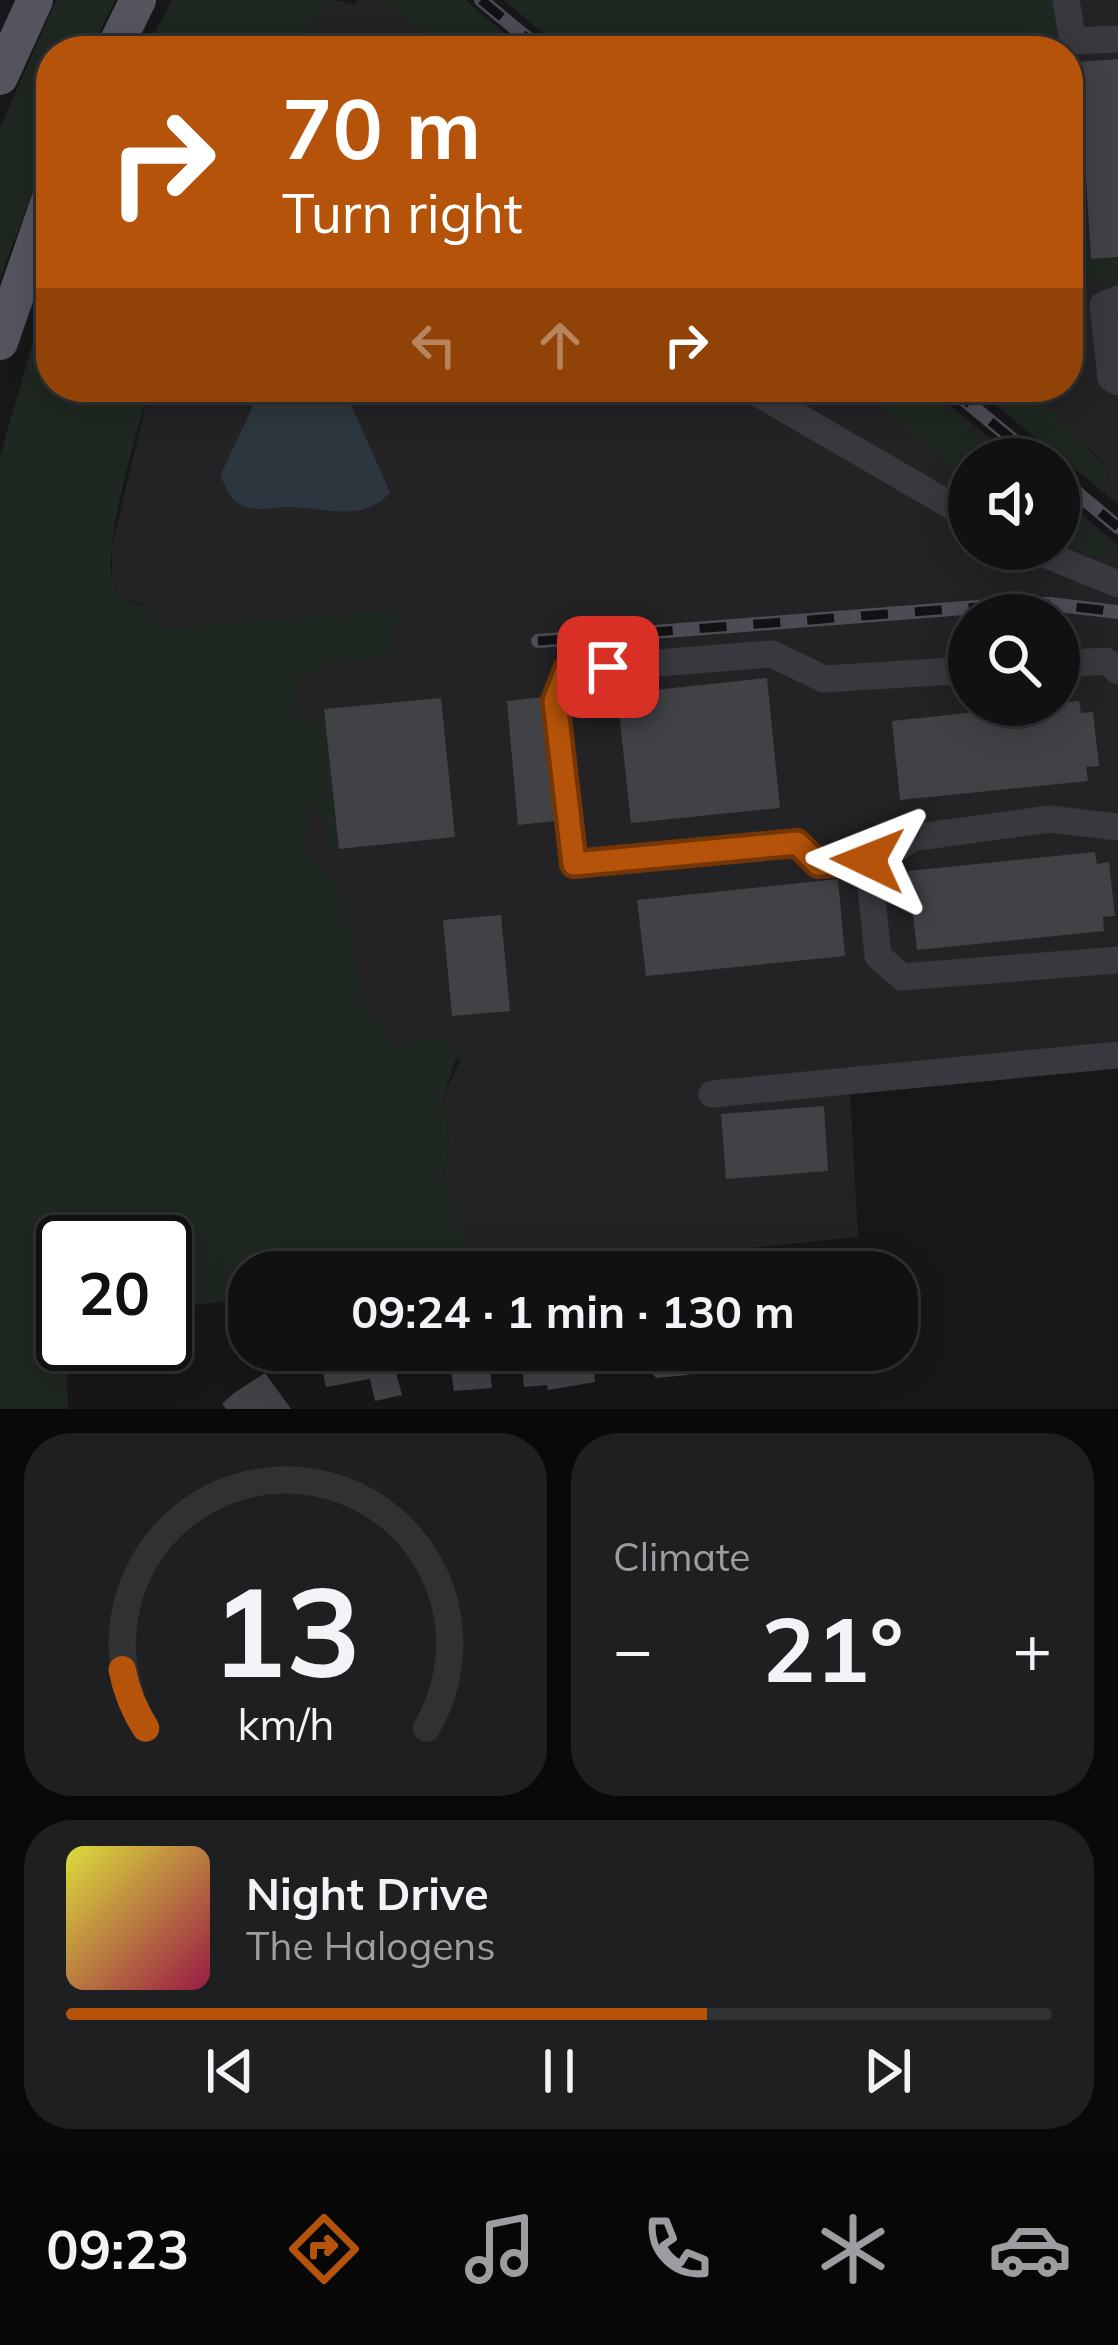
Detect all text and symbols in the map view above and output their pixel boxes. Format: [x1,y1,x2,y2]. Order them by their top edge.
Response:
text: 70 m [282,75,481,180]
icon: right [84,84,240,240]
text: Turn right [282,179,523,247]
icon: left [401,312,467,378]
icon: ahead [527,312,593,378]
icon: right [653,312,719,378]
map controls [948,438,1080,726]
button: sound [948,438,1080,570]
button: search [948,594,1080,726]
pin [557,616,659,718]
icon: arrive [575,634,641,700]
position arrow [805,797,931,923]
speed limit sign: 20 [36,1215,192,1371]
text: 09:24 · 1 min · 130 m [351,1283,795,1339]
text: Climate [613,1532,751,1581]
text: 13 [211,1552,360,1708]
text: 21° [761,1592,904,1705]
text: − [613,1607,653,1690]
text: + [1012,1607,1052,1690]
text: km/h [237,1696,334,1750]
text: Night Drive [246,1865,489,1921]
text: The Halogens [246,1921,496,1970]
icon: previous [197,2038,263,2104]
icon: pause [526,2038,592,2104]
icon: next [855,2038,921,2104]
icon: directions [282,2207,366,2291]
icon: music [458,2207,542,2291]
icon: phone [635,2207,719,2291]
icon: climate [811,2207,895,2291]
icon: car [988,2207,1072,2291]
text: 09:23 [46,2215,189,2283]

